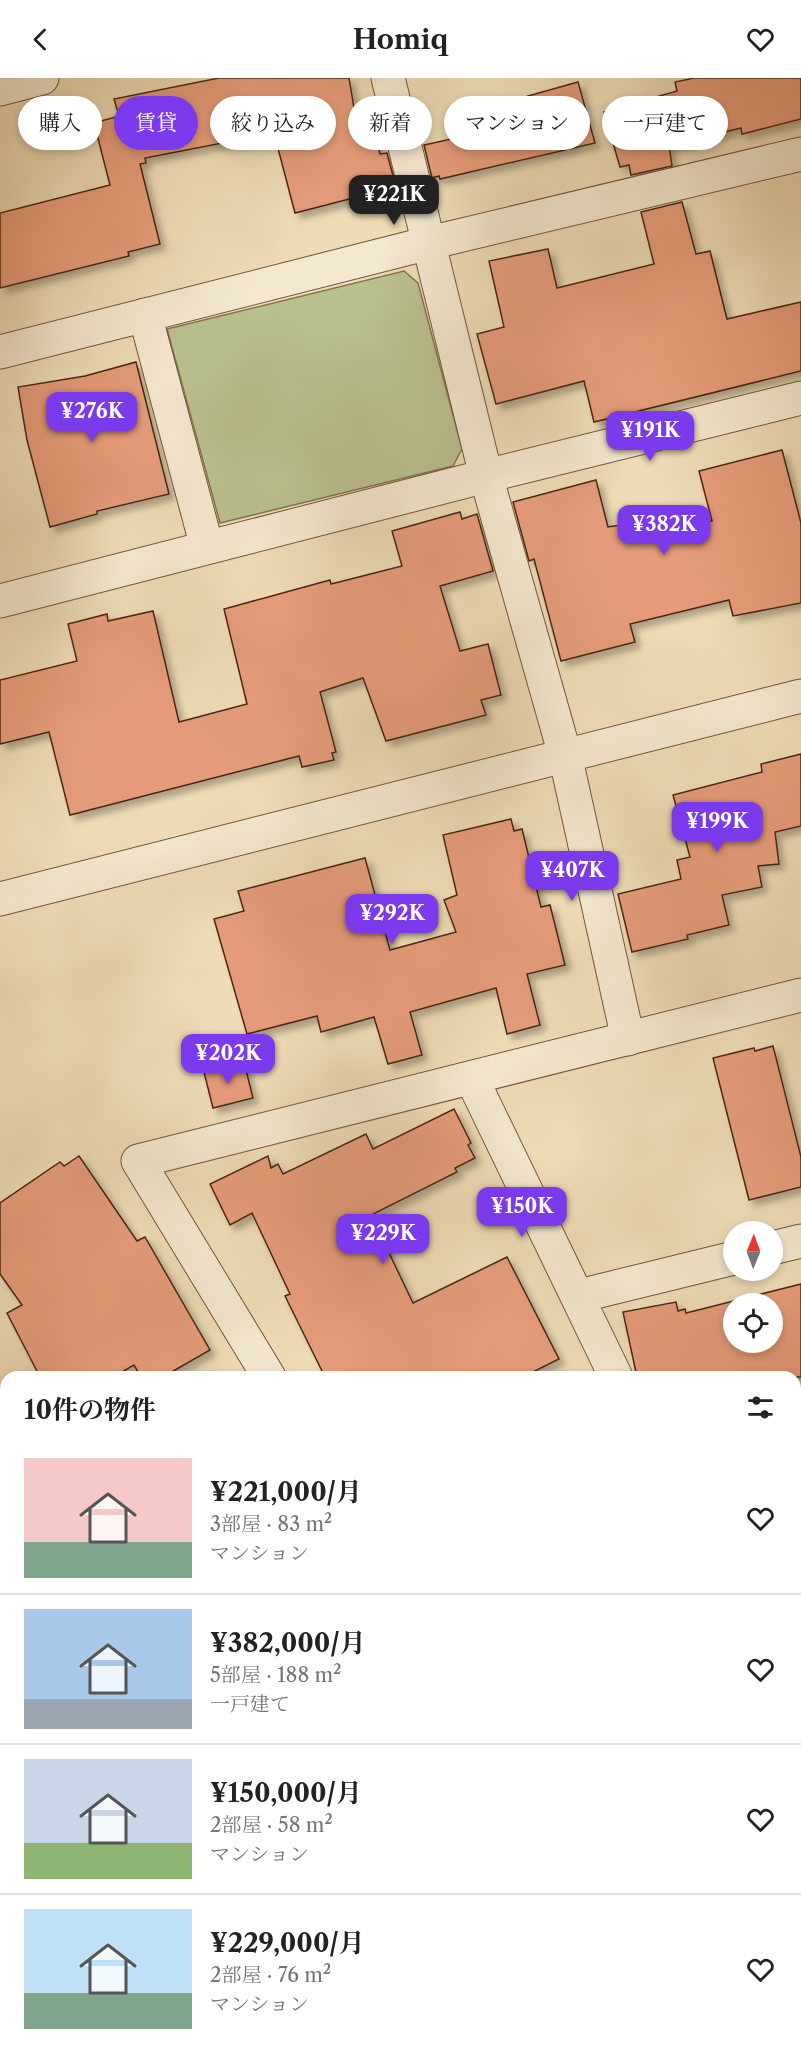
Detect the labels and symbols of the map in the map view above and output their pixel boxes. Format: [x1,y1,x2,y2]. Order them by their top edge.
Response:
pin: ¥221K [352,175,436,226]
pin: ¥276K [50,392,134,443]
pin: ¥191K [608,411,692,462]
pin: ¥382K [622,505,706,556]
pin: ¥199K [675,802,759,853]
pin: ¥407K [530,851,614,902]
pin: ¥292K [350,894,434,945]
pin: ¥202K [186,1034,270,1085]
pin: ¥150K [480,1187,564,1238]
pin: ¥229K [341,1214,425,1265]
north arrow [723,1221,783,1281]

